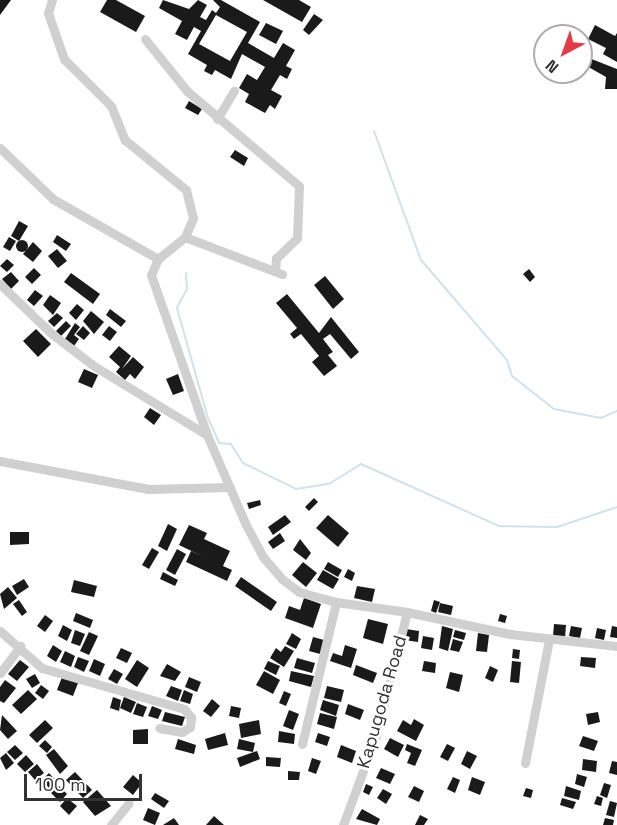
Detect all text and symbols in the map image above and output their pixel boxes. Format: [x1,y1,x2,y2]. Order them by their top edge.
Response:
north arrow [533,24,593,84]
text: N [541,55,563,78]
street label: Kapugoda Road [353,633,411,771]
scale bar [27,762,146,800]
text: 100 m [35,773,86,796]

